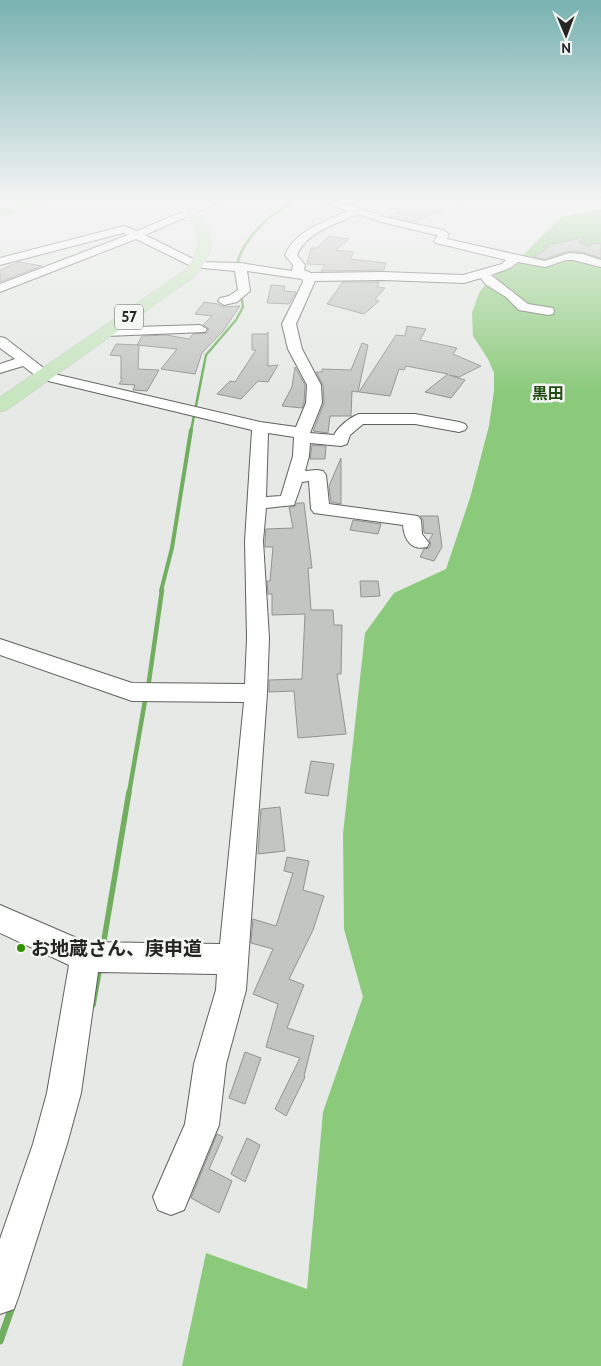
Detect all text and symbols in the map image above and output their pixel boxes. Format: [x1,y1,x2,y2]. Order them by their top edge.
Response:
north arrow [541,10,591,60]
text: N [561,39,571,57]
road number: 57 [115,304,143,330]
district label: 黒田 [532,384,564,403]
place label: お地蔵さん、庚申道 [31,937,202,960]
marker: お地蔵さん、庚申道 [15,942,27,954]

